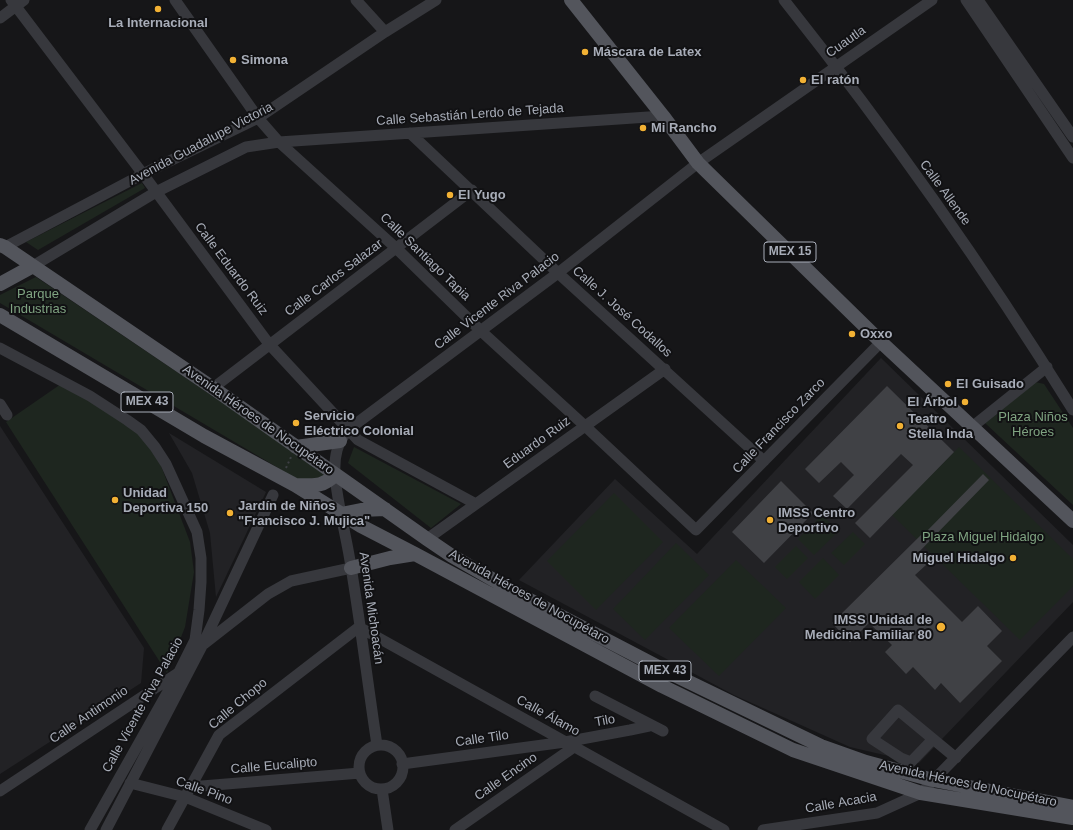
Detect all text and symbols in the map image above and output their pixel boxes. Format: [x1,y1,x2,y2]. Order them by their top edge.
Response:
marker: La Internacional [153,4,163,14]
place label: La Internacional [108,15,208,31]
street label: Cuautla [823,23,869,61]
place label: Máscara de Latex [593,44,701,60]
marker: Máscara de Latex [580,47,590,57]
place label: Simona [241,52,288,68]
marker: Simona [228,55,238,65]
place label: El ratón [811,72,859,88]
marker: El ratón [798,75,808,85]
street label: Avenida Guadalupe Victoria [126,99,276,189]
street label: Calle Sebastián Lerdo de Tejada [376,101,564,129]
place label: Mi Rancho [651,120,717,136]
marker: Mi Rancho [638,123,648,133]
street label: Calle Allende [916,157,974,229]
place label: El Yugo [458,187,506,203]
marker: El Yugo [445,190,455,200]
street label: Calle Santiago Tapia [377,210,473,304]
street label: Calle Eduardo Ruiz [191,220,271,318]
street label: Calle Carlos Salazar [282,236,386,320]
road number: MEX 15 [764,242,816,262]
street label: Calle Vicente Riva Palacio [432,249,562,353]
street label: Calle J. José Codallos [569,263,675,361]
park label: Parque Industrias [10,286,66,317]
place label: Oxxo [860,326,893,342]
marker: Oxxo [847,329,857,339]
street label: Avenida Héroes de Nocupétaro [179,362,337,478]
street label: Calle Francisco Zarco [729,375,829,477]
place label: El Guisado [956,376,1024,392]
marker: El Guisado [943,379,953,389]
road number: MEX 43 [121,392,173,412]
place label: El Árbol [907,394,957,410]
marker: El Árbol [960,397,970,407]
place label: Servicio Eléctrico Colonial [304,408,414,439]
park label: Plaza Niños Héroes [998,409,1068,440]
place label: Teatro Stella Inda [908,411,973,442]
street label: Eduardo Ruiz [501,414,573,472]
marker: Servicio Eléctrico Colonial [291,418,301,428]
marker: Teatro Stella Inda [895,421,905,431]
place label: Unidad Deportiva 150 [123,485,208,516]
marker: Unidad Deportiva 150 [110,495,120,505]
place label: Jardín de Niños "Francisco J. Mujica" [238,498,370,529]
place label: IMSS Centro Deportivo [778,505,855,536]
marker: Jardín de Niños "Francisco J. Mujica" [225,508,235,518]
marker: IMSS Centro Deportivo [765,515,775,525]
park label: Plaza Miguel Hidalgo [922,529,1044,545]
street label: Avenida Héroes de Nocupétaro [446,546,612,648]
place label: Miguel Hidalgo [913,550,1005,566]
street label: Avenida Michoacán [355,551,387,665]
marker: Miguel Hidalgo [1008,553,1018,563]
place label: IMSS Unidad de Medicina Familiar 80 [805,612,932,643]
marker: IMSS Unidad de Medicina Familiar 80 [935,621,947,633]
street label: Calle Vicente Riva Palacio [99,635,187,775]
road number: MEX 43 [639,661,691,681]
street label: Calle Chopo [206,675,270,733]
street label: Calle Antimonio [47,683,131,747]
street label: Calle Álamo [514,692,582,740]
street label: Tilo [594,712,616,730]
street label: Calle Tilo [454,728,510,750]
street label: Calle Encino [472,750,540,804]
street label: Calle Eucalipto [230,754,318,778]
street label: Avenida Héroes de Nocupétaro [878,758,1058,810]
street label: Calle Pino [173,774,235,808]
street label: Calle Acacia [804,789,878,817]

